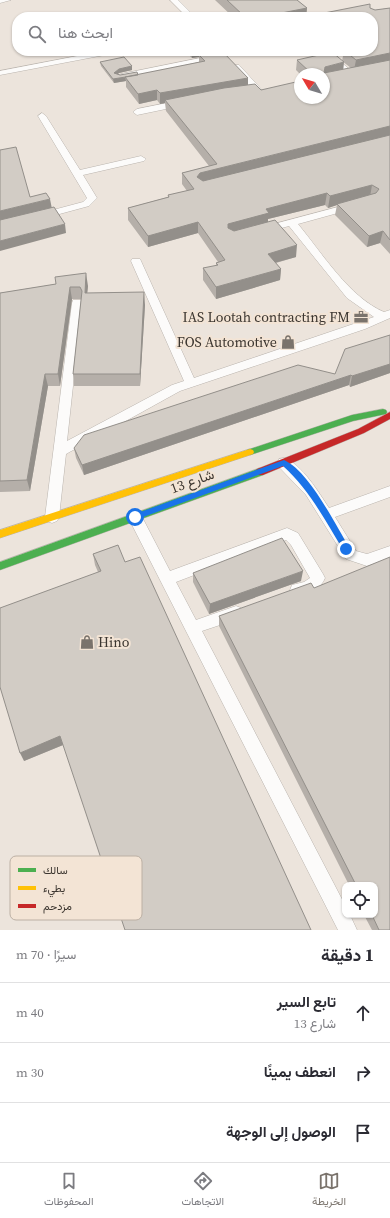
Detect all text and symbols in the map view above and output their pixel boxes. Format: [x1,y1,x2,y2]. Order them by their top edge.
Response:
search box [12,12,378,56]
text: ابحث هنا [58,22,113,43]
icon: search [26,23,48,45]
north arrow [294,68,330,104]
place label: IAS Lootah contracting FM [182,307,350,327]
office icon: IAS Lootah contracting FM [353,309,369,325]
place label: FOS Automotive [177,332,277,352]
shop icon: FOS Automotive [280,334,296,350]
street label: شارع 13 [167,464,217,499]
route start [126,508,144,526]
route end [337,540,355,558]
place label: Hino [98,632,130,652]
shop icon: Hino [79,634,95,650]
legend [10,856,142,920]
text: سالك [43,863,68,878]
text: بطيء [43,881,65,898]
map controls [342,882,378,918]
button: locate [342,882,378,918]
text: مزدحم [43,899,72,914]
text: 1 دقيقة [321,943,374,967]
text: سيرًا · 70 m [16,946,76,963]
text: تابع السير [277,991,336,1012]
icon: ahead [352,1002,374,1024]
text: 40 m [16,1004,44,1021]
text: شارع 13 [294,1015,336,1032]
text: انعطف يمينًا [264,1061,336,1082]
icon: right [352,1062,374,1084]
text: 30 m [16,1064,44,1081]
text: الوصول إلى الوجهة [226,1121,336,1142]
icon: arrive [352,1122,374,1144]
tab: المحفوظات [44,1170,94,1211]
tab: الاتجاهات [181,1170,224,1211]
tab: الخريطة [312,1170,346,1211]

